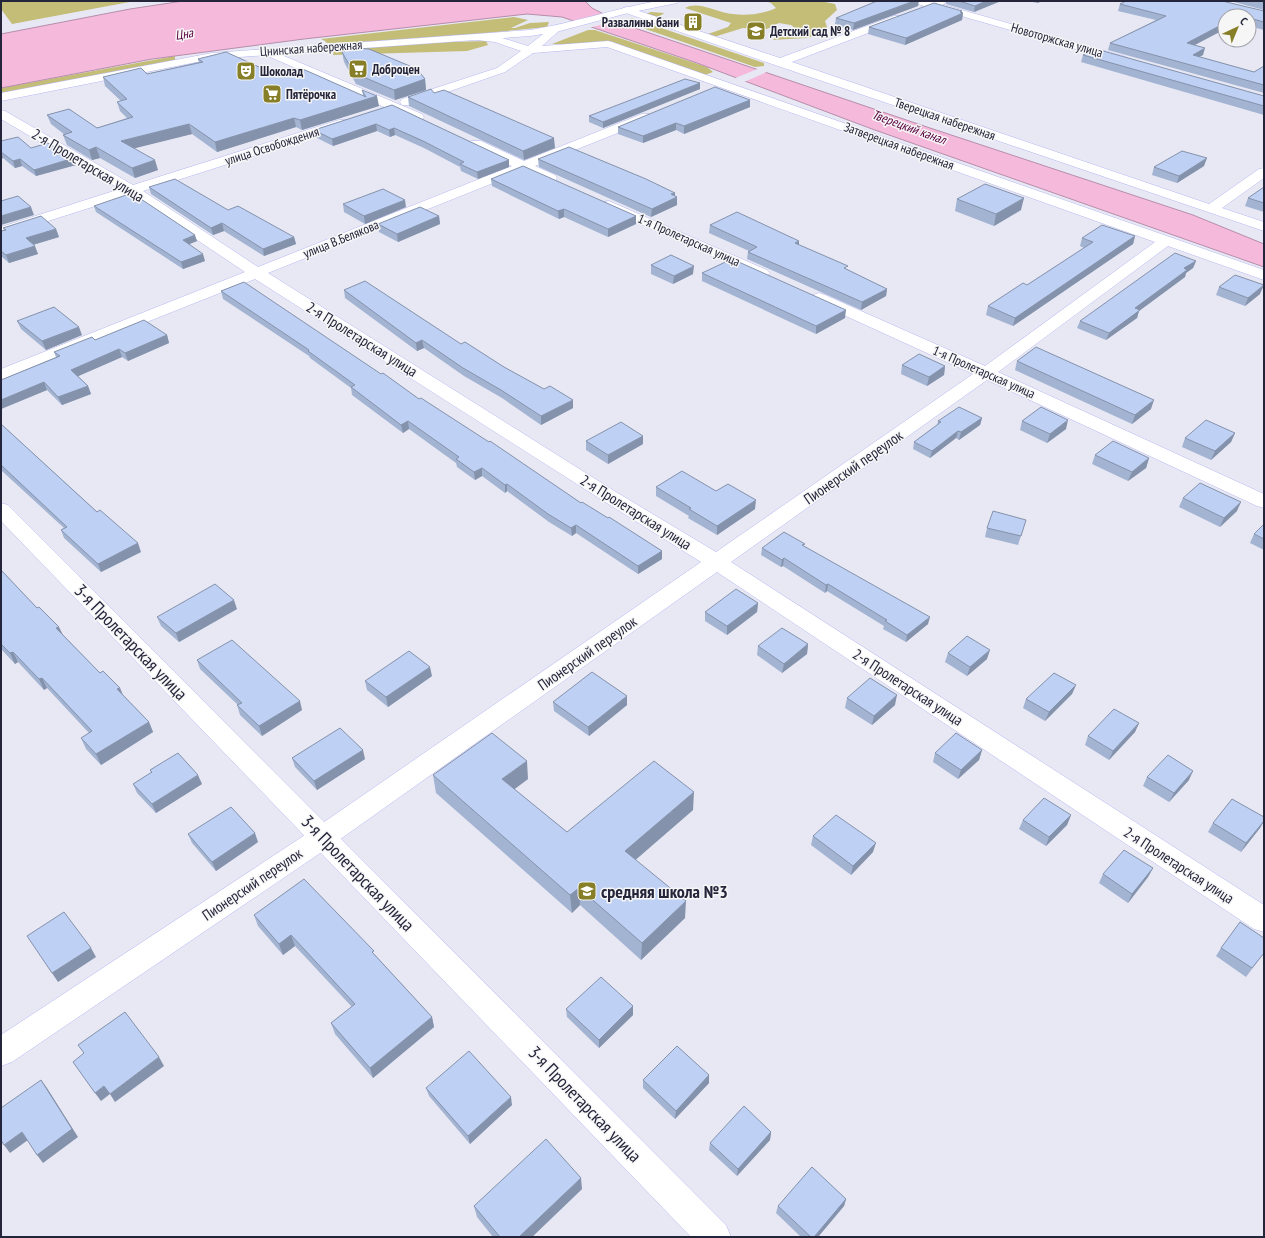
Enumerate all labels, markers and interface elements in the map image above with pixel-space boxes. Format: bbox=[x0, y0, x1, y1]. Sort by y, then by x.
north arrow bbox=[1217, 8, 1257, 48]
building icon: Развалины бани bbox=[682, 11, 704, 33]
place label: Развалины бани bbox=[602, 14, 679, 31]
text: С bbox=[1237, 14, 1251, 28]
street label: Новоторжская улица bbox=[1009, 19, 1105, 61]
school or university icon: Детский сад № 8 bbox=[745, 20, 767, 42]
place label: Детский сад № 8 bbox=[770, 23, 850, 40]
water label: Цна bbox=[174, 24, 195, 44]
street label: Цнинская набережная bbox=[259, 36, 363, 60]
supermarket icon: Доброцен bbox=[347, 58, 369, 80]
theatre icon: Шоколад bbox=[235, 60, 257, 82]
place label: Доброцен bbox=[372, 61, 420, 78]
place label: Шоколад bbox=[260, 63, 304, 80]
supermarket icon: Пятёрочка bbox=[261, 83, 283, 105]
place label: Пятёрочка bbox=[286, 86, 336, 103]
street label: Тверецкая набережная bbox=[892, 94, 998, 144]
water label: Тверецкий канал bbox=[870, 106, 950, 149]
street label: Затверецкая набережная bbox=[842, 118, 956, 174]
street label: улица Освобождения bbox=[223, 123, 321, 169]
street label: 2-я Пролетарская улица bbox=[28, 124, 148, 206]
street label: 1-я Пролетарская улица bbox=[635, 210, 743, 270]
street label: улица В.Белякова bbox=[301, 216, 381, 262]
street label: 2-я Пролетарская улица bbox=[303, 297, 421, 381]
street label: 1-я Пролетарская улица bbox=[930, 342, 1038, 402]
street label: Пионерский переулок bbox=[800, 426, 906, 508]
street label: 2-я Пролетарская улица bbox=[577, 470, 695, 554]
street label: 3-я Пролетарская улица bbox=[70, 579, 192, 705]
street label: Пионерский переулок bbox=[534, 612, 640, 694]
street label: 2-я Пролетарская улица bbox=[849, 644, 967, 730]
street label: 3-я Пролетарская улица bbox=[297, 810, 419, 936]
street label: 2-я Пролетарская улица bbox=[1120, 822, 1238, 908]
street label: Пионерский переулок bbox=[198, 843, 306, 924]
school or university icon: средняя школа №3 bbox=[576, 880, 598, 902]
place label: средняя школа №3 bbox=[601, 880, 728, 903]
street label: 3-я Пролетарская улица bbox=[524, 1041, 646, 1167]

